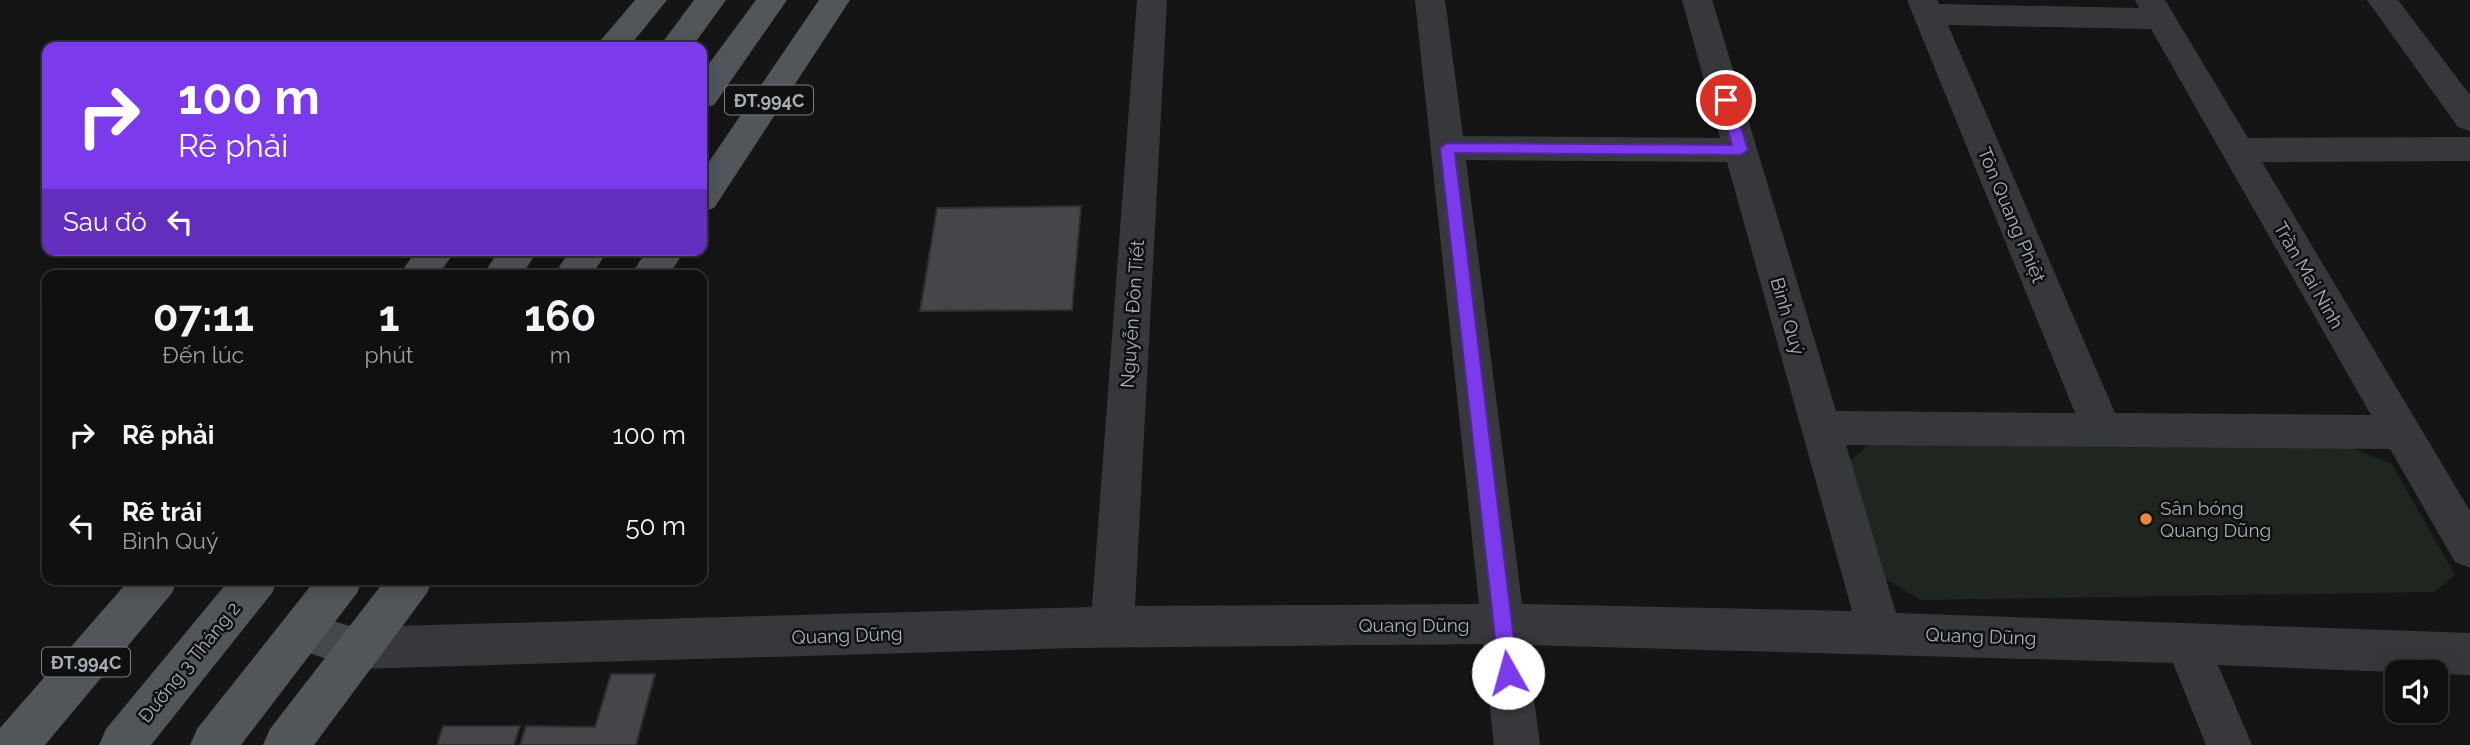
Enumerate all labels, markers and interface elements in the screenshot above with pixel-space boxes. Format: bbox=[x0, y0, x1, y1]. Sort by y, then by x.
text: 100 m bbox=[178, 68, 320, 125]
icon: right bbox=[63, 70, 154, 161]
pin bbox=[1696, 70, 1756, 130]
icon: arrive bbox=[1707, 81, 1745, 119]
road number: ĐT.994C bbox=[725, 86, 813, 114]
text: Rẽ phải bbox=[178, 127, 288, 164]
street label: Tôn Quang Phiệt bbox=[1974, 144, 2051, 287]
icon: left bbox=[161, 203, 199, 241]
text: Sau đó bbox=[63, 207, 147, 237]
street label: Trần Mai Ninh bbox=[2270, 218, 2348, 332]
street label: Nguyễn Đôn Tiết bbox=[1116, 239, 1148, 389]
street label: Bình Quý bbox=[1766, 275, 1810, 357]
text: 07:11 bbox=[153, 292, 254, 341]
text: 1 bbox=[379, 292, 399, 341]
text: 160 bbox=[524, 292, 596, 341]
text: Đến lúc bbox=[162, 341, 244, 368]
text: phút bbox=[365, 341, 414, 368]
text: m bbox=[550, 341, 571, 368]
icon: right bbox=[63, 416, 101, 454]
text: Rẽ phải bbox=[122, 420, 214, 450]
text: 100 m bbox=[613, 420, 686, 450]
text: Rẽ trái bbox=[122, 497, 202, 527]
place label: Sân bóng Quang Dũng bbox=[2160, 497, 2271, 541]
icon: left bbox=[63, 507, 101, 545]
text: 50 m bbox=[625, 511, 686, 541]
marker: Sân bóng Quang Dũng bbox=[2138, 511, 2154, 527]
text: Bình Quý bbox=[122, 527, 218, 554]
street label: Đường 3 Tháng 2 bbox=[134, 597, 244, 727]
street label: Quang Dũng bbox=[1358, 614, 1470, 636]
street label: Quang Dũng bbox=[791, 622, 903, 648]
street label: Quang Dũng bbox=[1925, 623, 2037, 649]
position arrow bbox=[1471, 636, 1545, 710]
road number: ĐT.994C bbox=[42, 648, 130, 676]
map controls bbox=[2385, 660, 2448, 723]
button: sound bbox=[2385, 660, 2448, 723]

